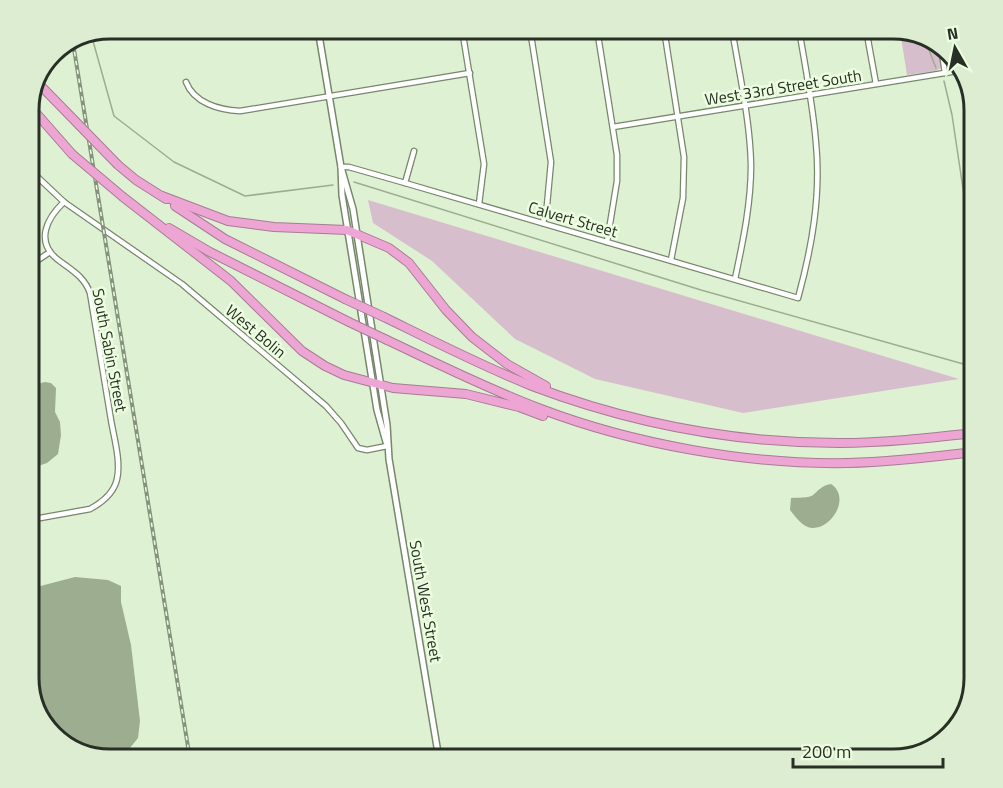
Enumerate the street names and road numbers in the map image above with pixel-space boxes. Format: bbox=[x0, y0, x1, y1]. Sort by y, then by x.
street label: West 33rd Street South bbox=[703, 63, 863, 111]
street label: Calvert Street bbox=[525, 195, 621, 243]
street label: South Sabin Street bbox=[86, 286, 134, 414]
street label: West Bolin bbox=[220, 298, 292, 364]
street label: South West Street bbox=[403, 538, 449, 664]

